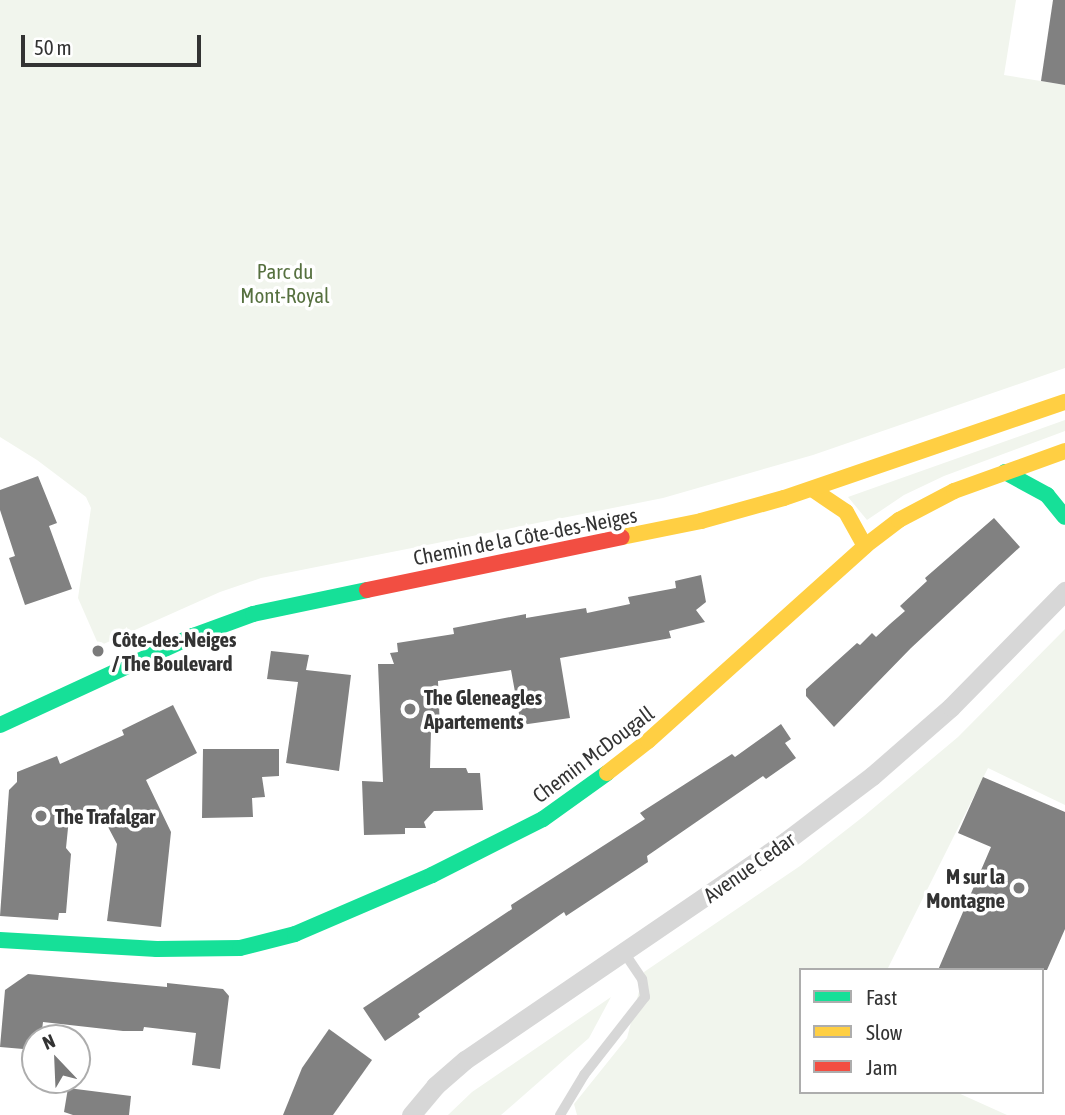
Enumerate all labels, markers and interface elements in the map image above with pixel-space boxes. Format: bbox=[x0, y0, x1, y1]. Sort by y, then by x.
scale bar bbox=[24, 21, 205, 65]
text: 50 m bbox=[34, 35, 72, 59]
park label: Parc du Mont-Royal bbox=[240, 258, 330, 308]
street label: Chemin de la Côte-des-Neiges bbox=[411, 502, 639, 570]
place label: Côte-des-Neiges / The Boulevard bbox=[112, 626, 236, 676]
marker: Côte-des-Neiges / The Boulevard bbox=[90, 643, 106, 659]
place label: The Gleneagles Apartements bbox=[424, 684, 542, 734]
street label: Chemin McDougall bbox=[527, 700, 659, 808]
marker: The Gleneagles Apartements bbox=[402, 701, 418, 717]
place label: The Trafalgar bbox=[55, 803, 155, 829]
marker: The Trafalgar bbox=[33, 808, 49, 824]
street label: Avenue Cedar bbox=[698, 826, 800, 908]
place label: M sur la Montagne bbox=[926, 863, 1005, 913]
marker: M sur la Montagne bbox=[1011, 880, 1027, 896]
legend bbox=[799, 968, 1044, 1094]
text: Fast bbox=[866, 985, 897, 1009]
text: Slow bbox=[866, 1020, 902, 1044]
north arrow bbox=[21, 1024, 91, 1094]
text: N bbox=[39, 1029, 58, 1054]
text: Jam bbox=[866, 1055, 898, 1079]

